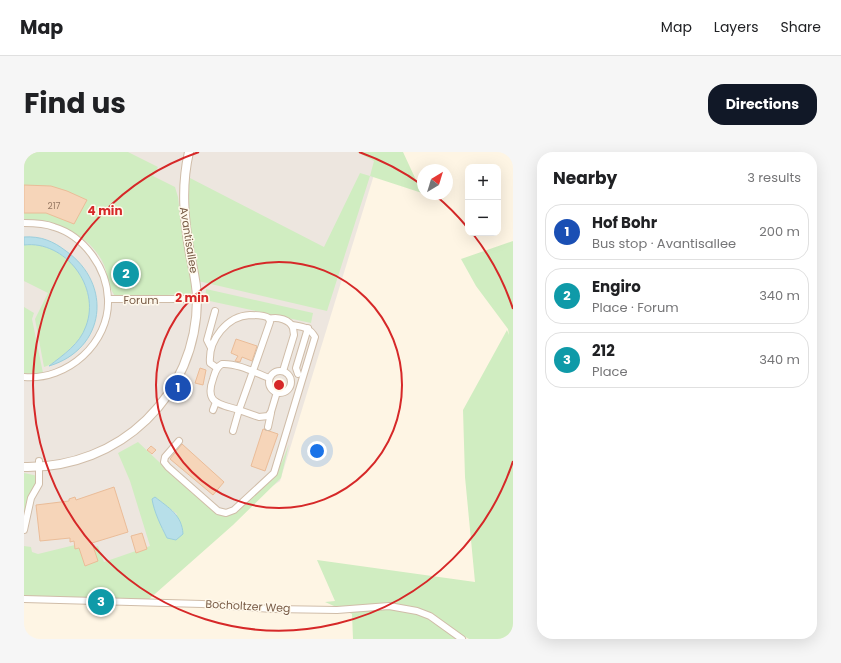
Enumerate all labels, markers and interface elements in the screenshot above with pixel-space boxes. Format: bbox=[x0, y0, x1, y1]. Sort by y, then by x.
text: Map bbox=[20, 14, 63, 41]
text: Map bbox=[661, 17, 692, 37]
text: Layers bbox=[714, 17, 758, 37]
text: Share bbox=[780, 17, 821, 37]
text: Find us bbox=[24, 84, 126, 123]
button: Directions bbox=[708, 84, 817, 125]
north arrow bbox=[417, 164, 453, 200]
map controls bbox=[465, 164, 501, 236]
button: + bbox=[465, 164, 501, 200]
text: Nearby bbox=[553, 166, 617, 190]
text: 3 results bbox=[747, 168, 801, 187]
house number: 217 bbox=[48, 200, 61, 212]
button: − bbox=[465, 200, 501, 236]
text: 4 min bbox=[87, 202, 123, 219]
street label: Avantisallee bbox=[176, 206, 202, 275]
text: Hof Bohr bbox=[592, 212, 657, 233]
text: 1 bbox=[565, 222, 569, 241]
text: 200 m bbox=[759, 222, 800, 241]
text: Bus stop · Avantisallee bbox=[592, 234, 736, 253]
pin: 2 bbox=[113, 259, 139, 289]
text: Engiro bbox=[592, 276, 641, 297]
text: 2 bbox=[563, 286, 571, 305]
text: 340 m bbox=[759, 286, 800, 305]
text: 2 min bbox=[175, 289, 209, 306]
street label: Forum bbox=[123, 292, 159, 308]
text: Place · Forum bbox=[592, 298, 679, 317]
text: 212 bbox=[592, 340, 615, 361]
text: 3 bbox=[563, 350, 571, 369]
text: 340 m bbox=[759, 350, 800, 369]
text: Place bbox=[592, 362, 627, 381]
pin: 1 bbox=[165, 373, 191, 403]
centre of rings bbox=[272, 378, 286, 392]
your location bbox=[307, 441, 327, 461]
pin: 3 bbox=[88, 587, 114, 617]
street label: Bocholtzer Weg bbox=[205, 596, 291, 616]

